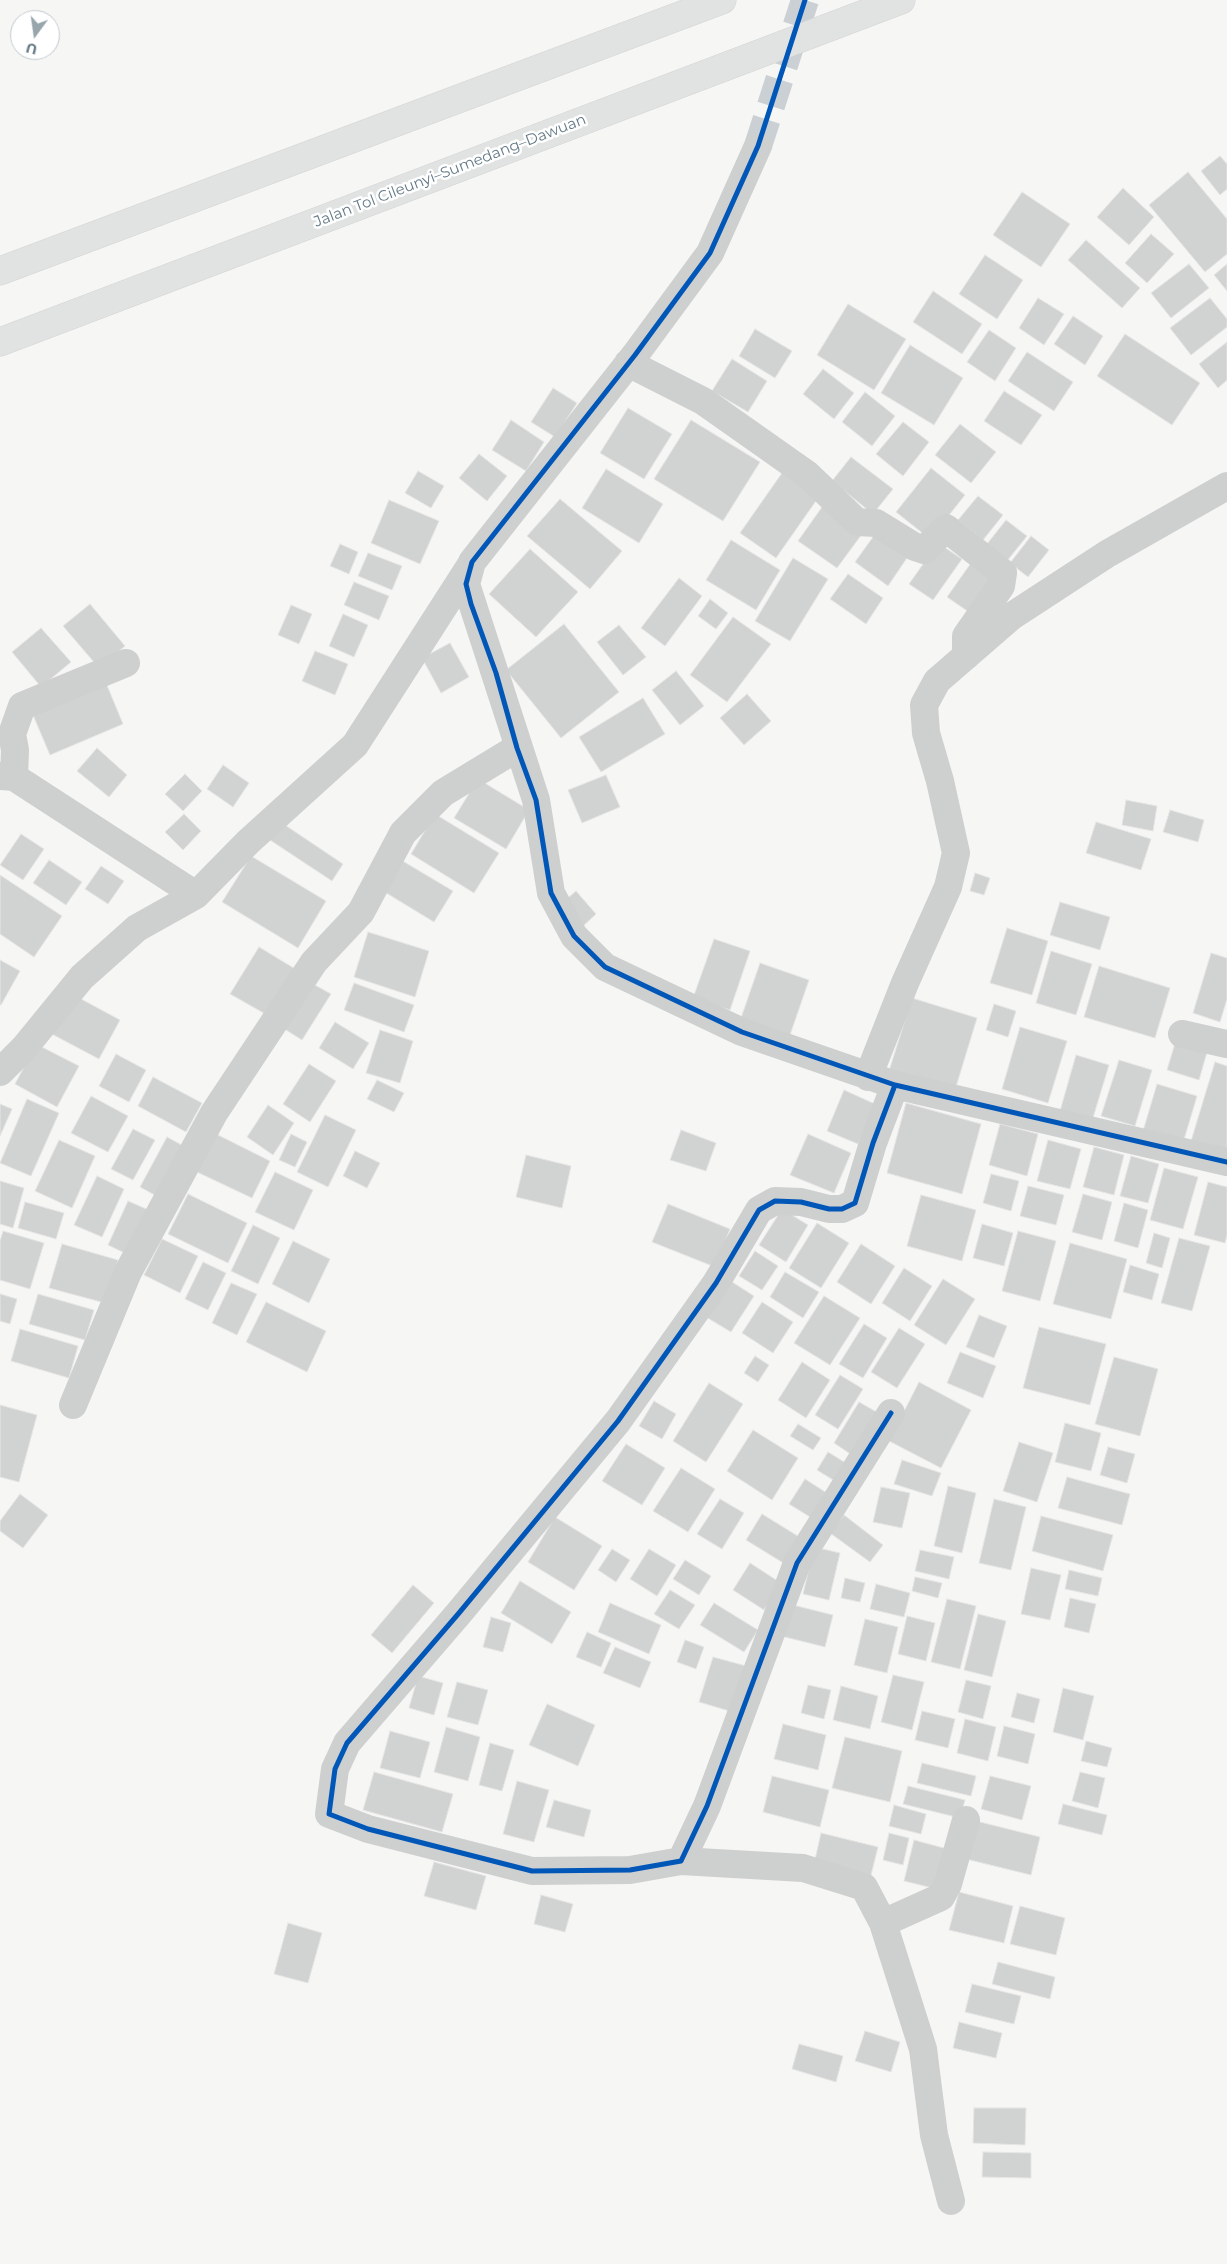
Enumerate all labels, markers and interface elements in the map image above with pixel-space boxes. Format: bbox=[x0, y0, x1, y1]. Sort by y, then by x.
north arrow bbox=[10, 10, 60, 60]
text: U bbox=[24, 39, 39, 59]
street label: Jalan Tol Cileunyi–Sumedang–Dawuan bbox=[311, 111, 589, 231]

